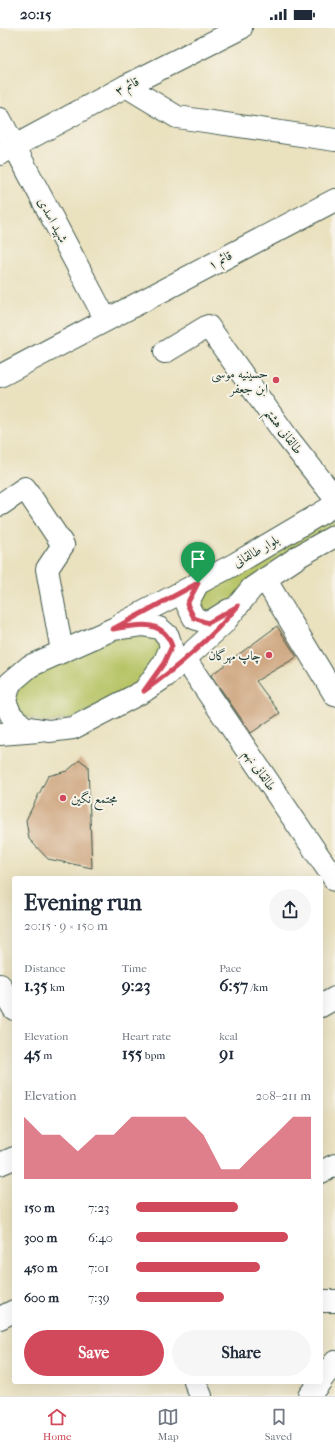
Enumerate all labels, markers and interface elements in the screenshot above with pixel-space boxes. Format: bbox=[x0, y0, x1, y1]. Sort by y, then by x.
text: 20:15 bbox=[20, 5, 51, 23]
street label: قائم ٣ bbox=[112, 73, 144, 102]
street label: شهید اسدی bbox=[34, 195, 71, 246]
street label: قائم ١ bbox=[205, 247, 237, 276]
place label: حسینیه موسی ابن جعفر bbox=[211, 366, 268, 397]
marker: حسینیه موسی ابن جعفر bbox=[271, 375, 281, 385]
street label: طالقانی هشتم bbox=[257, 405, 306, 460]
street label: بلوار طالقانی bbox=[230, 532, 282, 571]
pin bbox=[181, 542, 215, 583]
icon: arrive bbox=[187, 548, 209, 570]
place label: چاپ مهرگان bbox=[208, 648, 261, 665]
marker: چاپ مهرگان bbox=[264, 650, 274, 660]
street label: طالقانی نهم bbox=[237, 747, 279, 796]
place label: مجتمع نگین bbox=[71, 790, 117, 811]
marker: مجتمع نگین bbox=[58, 793, 68, 803]
button: share bbox=[269, 889, 311, 931]
text: Evening run bbox=[24, 890, 142, 916]
text: 20:15 · 9 × 150 m bbox=[24, 918, 108, 933]
text: Distance bbox=[24, 962, 65, 975]
text: Time bbox=[122, 962, 147, 975]
text: Pace bbox=[219, 962, 241, 975]
text: 1.35 bbox=[24, 975, 48, 995]
text: 9:23 bbox=[122, 975, 150, 995]
text: 6:57 bbox=[219, 975, 248, 995]
text: km bbox=[48, 981, 65, 994]
text: /km bbox=[248, 981, 268, 994]
text: Elevation bbox=[24, 1030, 68, 1043]
text: Heart rate bbox=[122, 1030, 171, 1043]
text: kcal bbox=[219, 1030, 238, 1043]
text: 45 bbox=[24, 1043, 41, 1063]
text: 155 bbox=[122, 1043, 142, 1063]
text: 91 bbox=[219, 1043, 234, 1063]
text: m bbox=[41, 1049, 52, 1062]
text: bpm bbox=[142, 1049, 165, 1062]
text: Elevation bbox=[24, 1088, 77, 1103]
text: 208–211 m bbox=[255, 1088, 311, 1103]
text: 150 m bbox=[24, 1200, 55, 1215]
text: 7:23 bbox=[88, 1200, 109, 1215]
text: 300 m bbox=[24, 1230, 57, 1245]
text: 6:40 bbox=[88, 1230, 113, 1245]
text: 450 m bbox=[24, 1260, 58, 1275]
text: 7:01 bbox=[88, 1260, 109, 1275]
text: 600 m bbox=[24, 1290, 59, 1305]
text: 7:39 bbox=[88, 1290, 110, 1305]
button: Save bbox=[24, 1330, 164, 1376]
button: Share bbox=[172, 1330, 311, 1376]
tab: Home bbox=[43, 1406, 71, 1443]
tab: Map bbox=[157, 1406, 179, 1443]
tab: Saved bbox=[265, 1406, 292, 1443]

